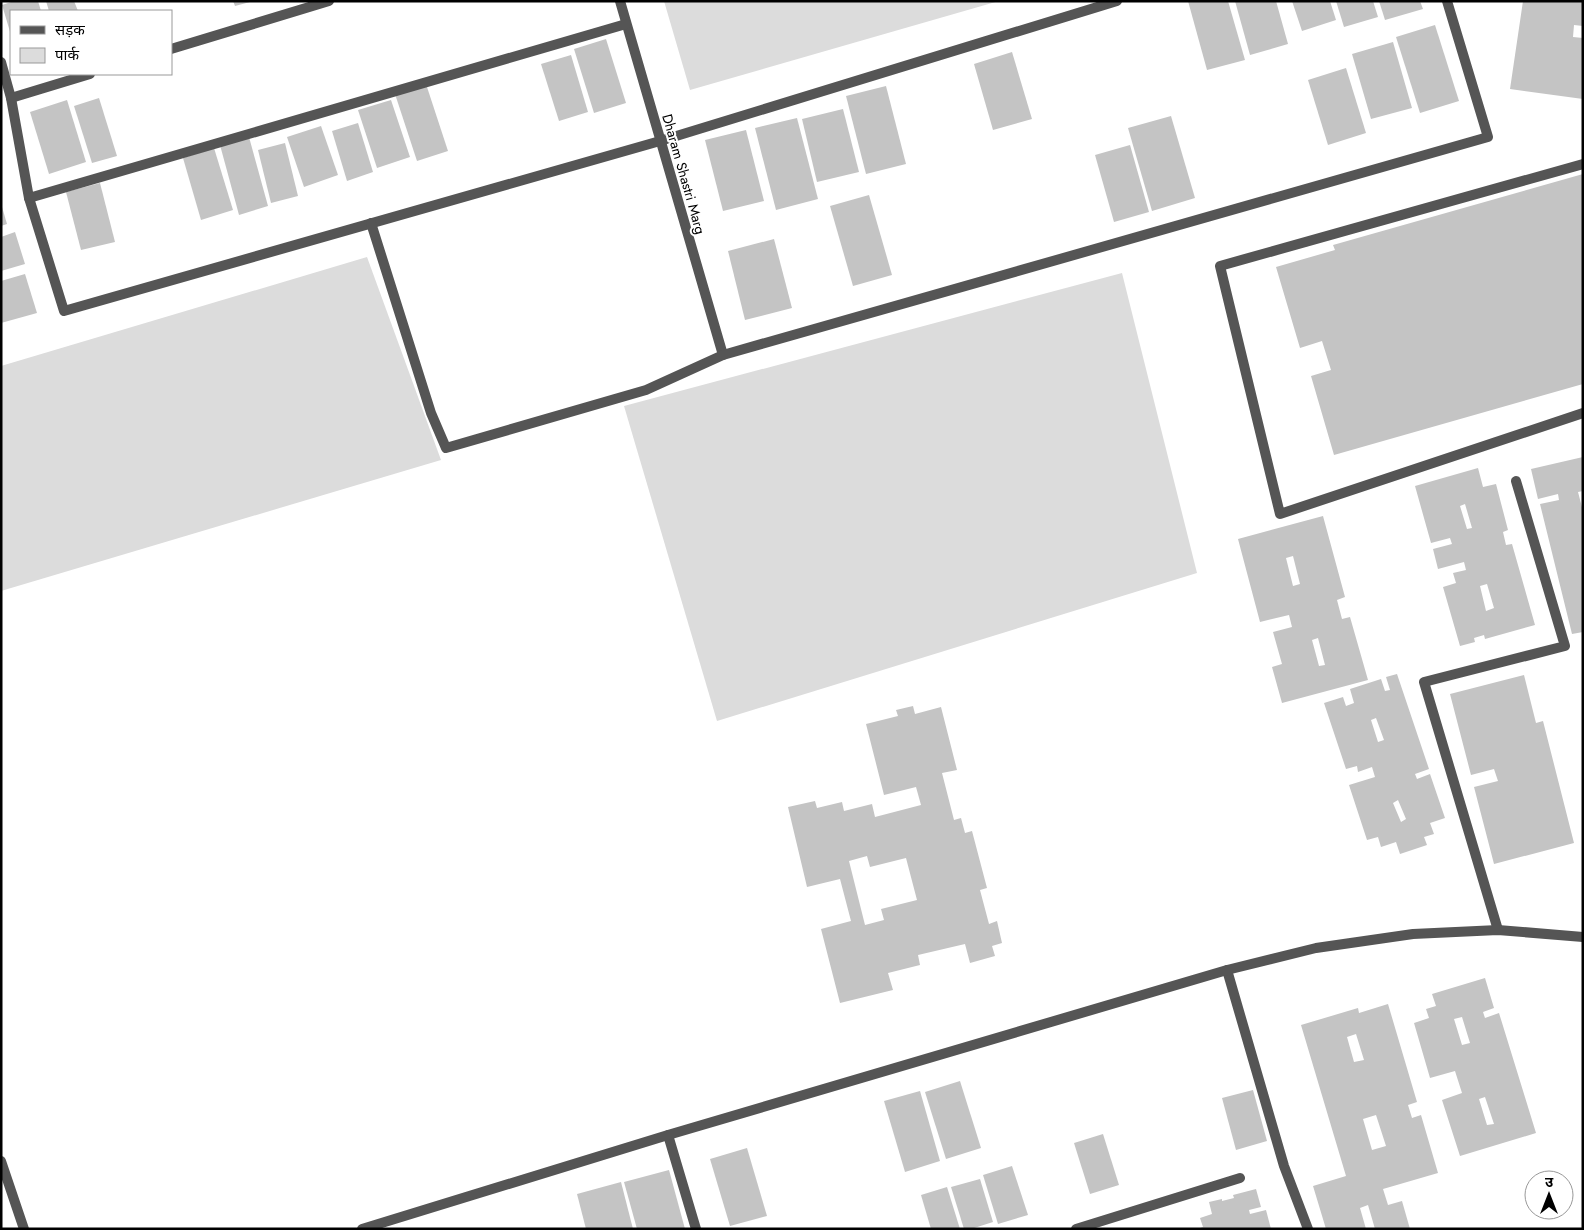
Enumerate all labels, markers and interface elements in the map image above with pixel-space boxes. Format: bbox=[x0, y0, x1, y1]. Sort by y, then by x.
legend bbox=[10, 10, 172, 75]
text: सड़क bbox=[55, 19, 85, 41]
text: पार्क bbox=[55, 44, 79, 66]
street label: Dharam Shastri Marg bbox=[657, 111, 711, 237]
north arrow bbox=[1524, 1170, 1574, 1220]
text: उ bbox=[1545, 1172, 1554, 1192]

